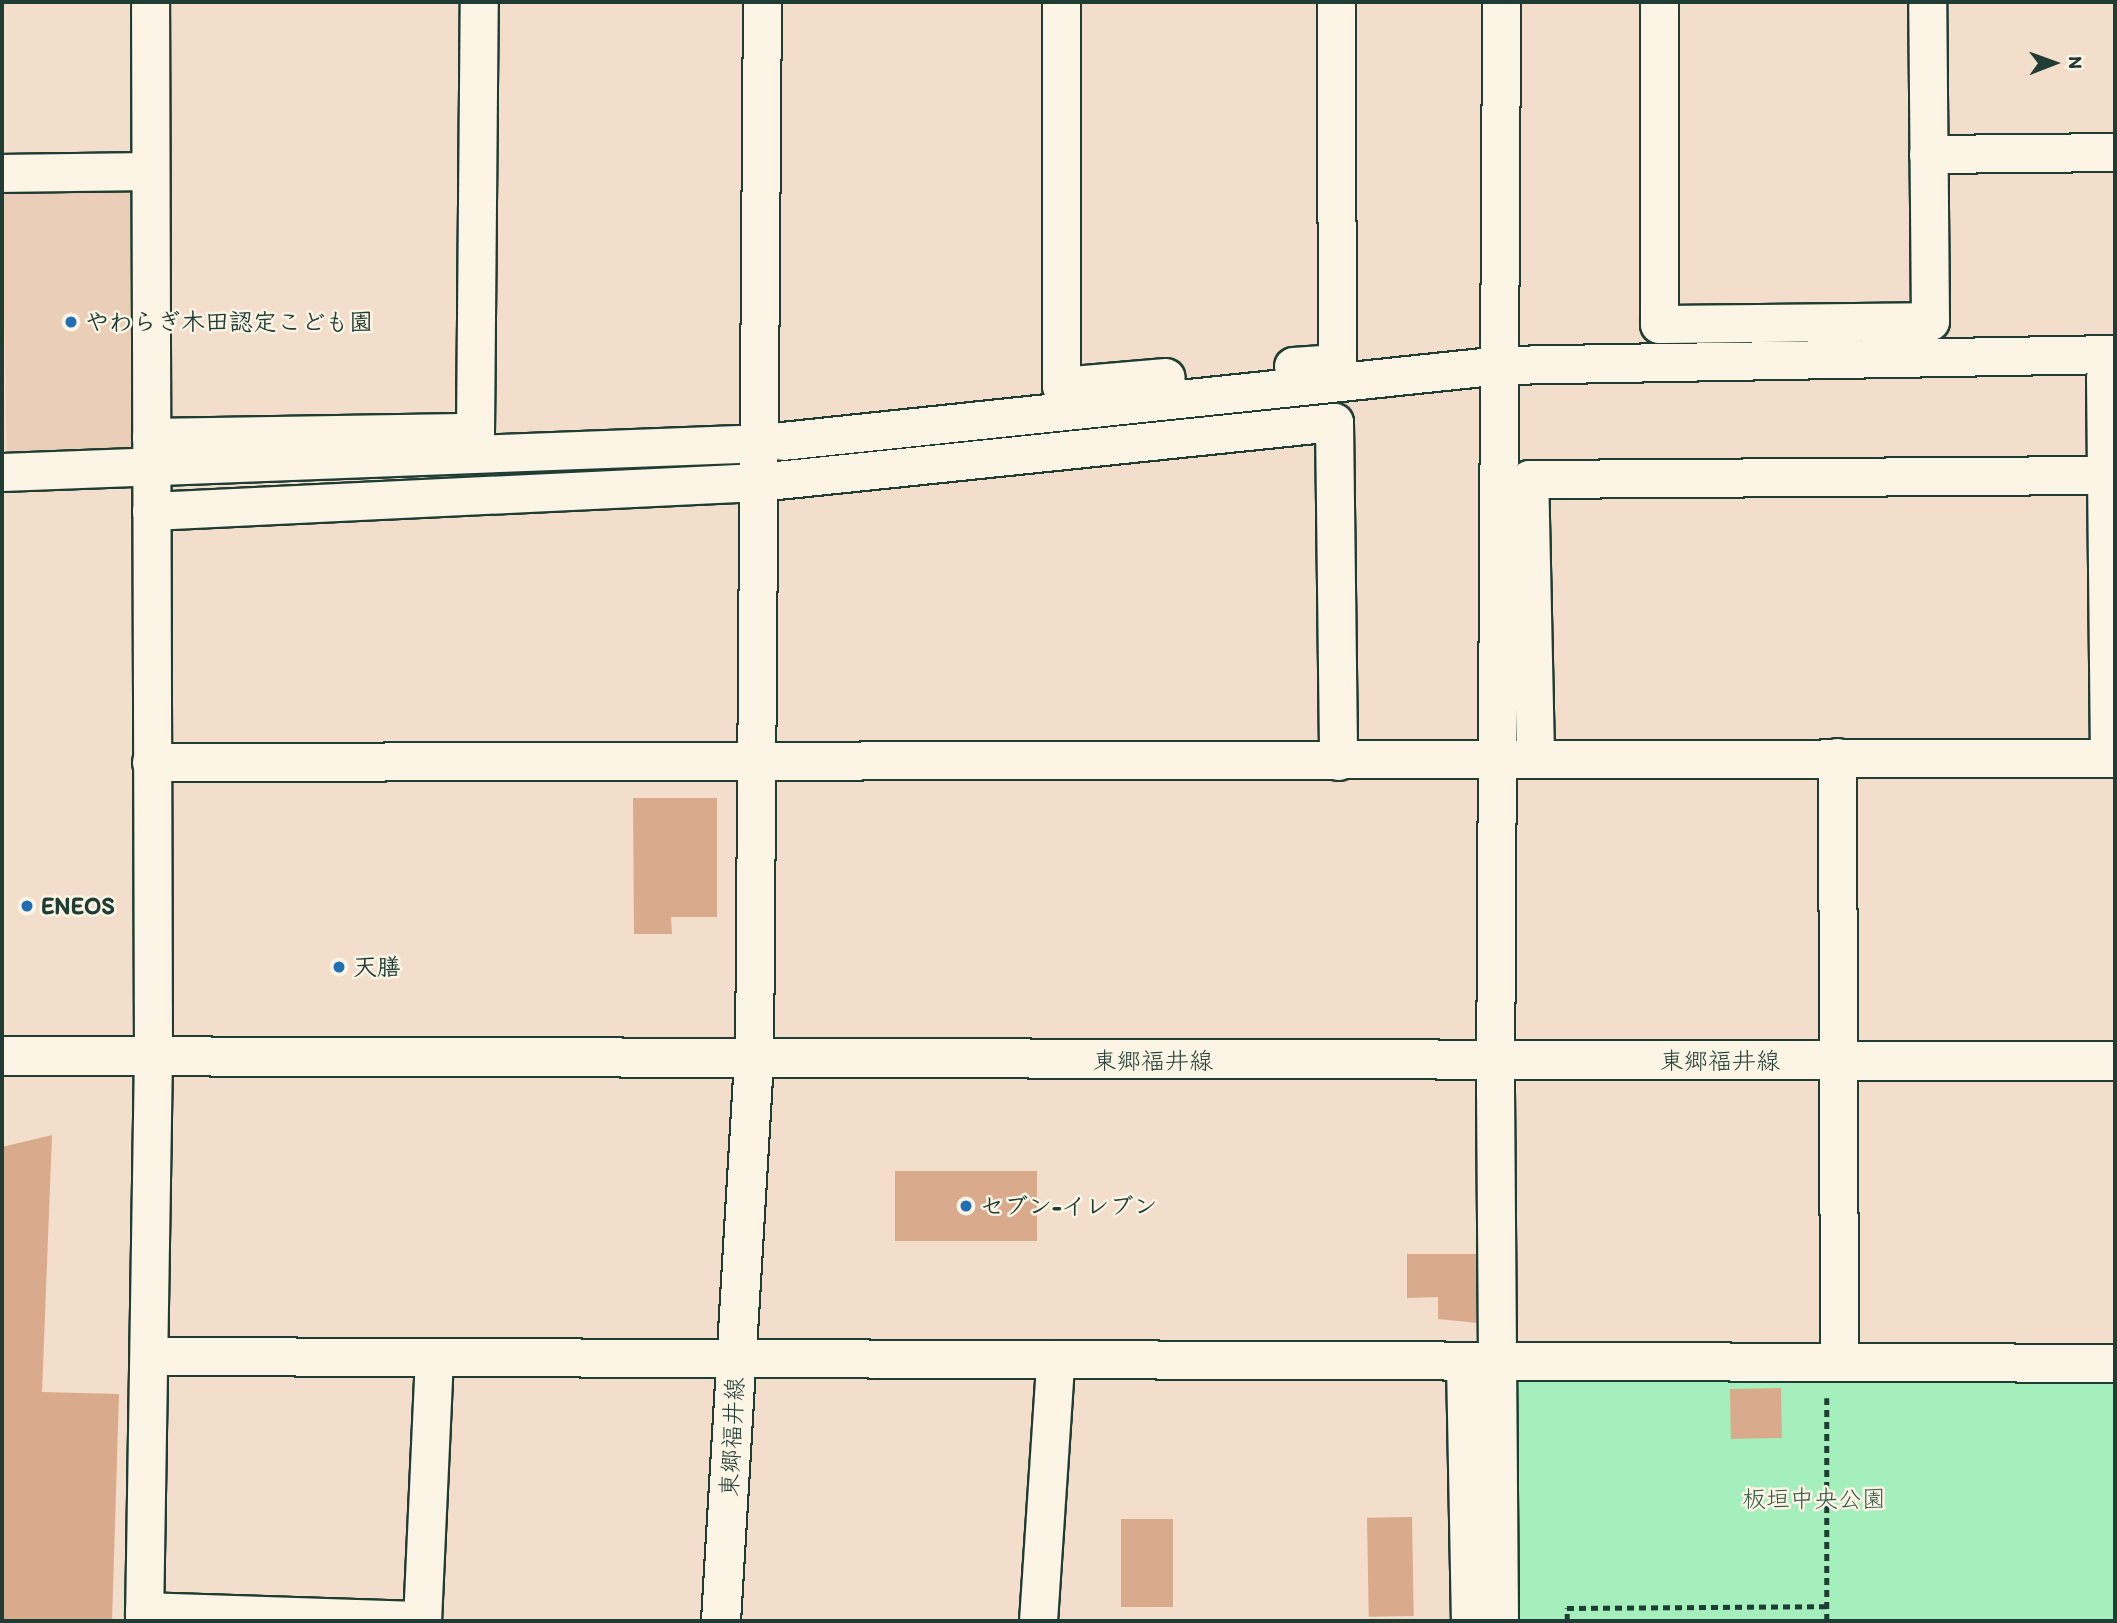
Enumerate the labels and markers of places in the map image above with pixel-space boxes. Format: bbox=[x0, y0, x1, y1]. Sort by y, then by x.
place label: やわらぎ木田認定こども園 bbox=[85, 308, 373, 336]
marker: やわらぎ木田認定こども園 bbox=[63, 314, 79, 330]
place label: ENEOS bbox=[41, 892, 115, 920]
marker: ENEOS bbox=[19, 898, 35, 914]
place label: 天膳 bbox=[353, 953, 401, 981]
marker: 天膳 bbox=[331, 959, 347, 975]
place label: セブン-イレブン bbox=[980, 1192, 1158, 1220]
marker: セブン-イレブン bbox=[958, 1198, 974, 1214]

